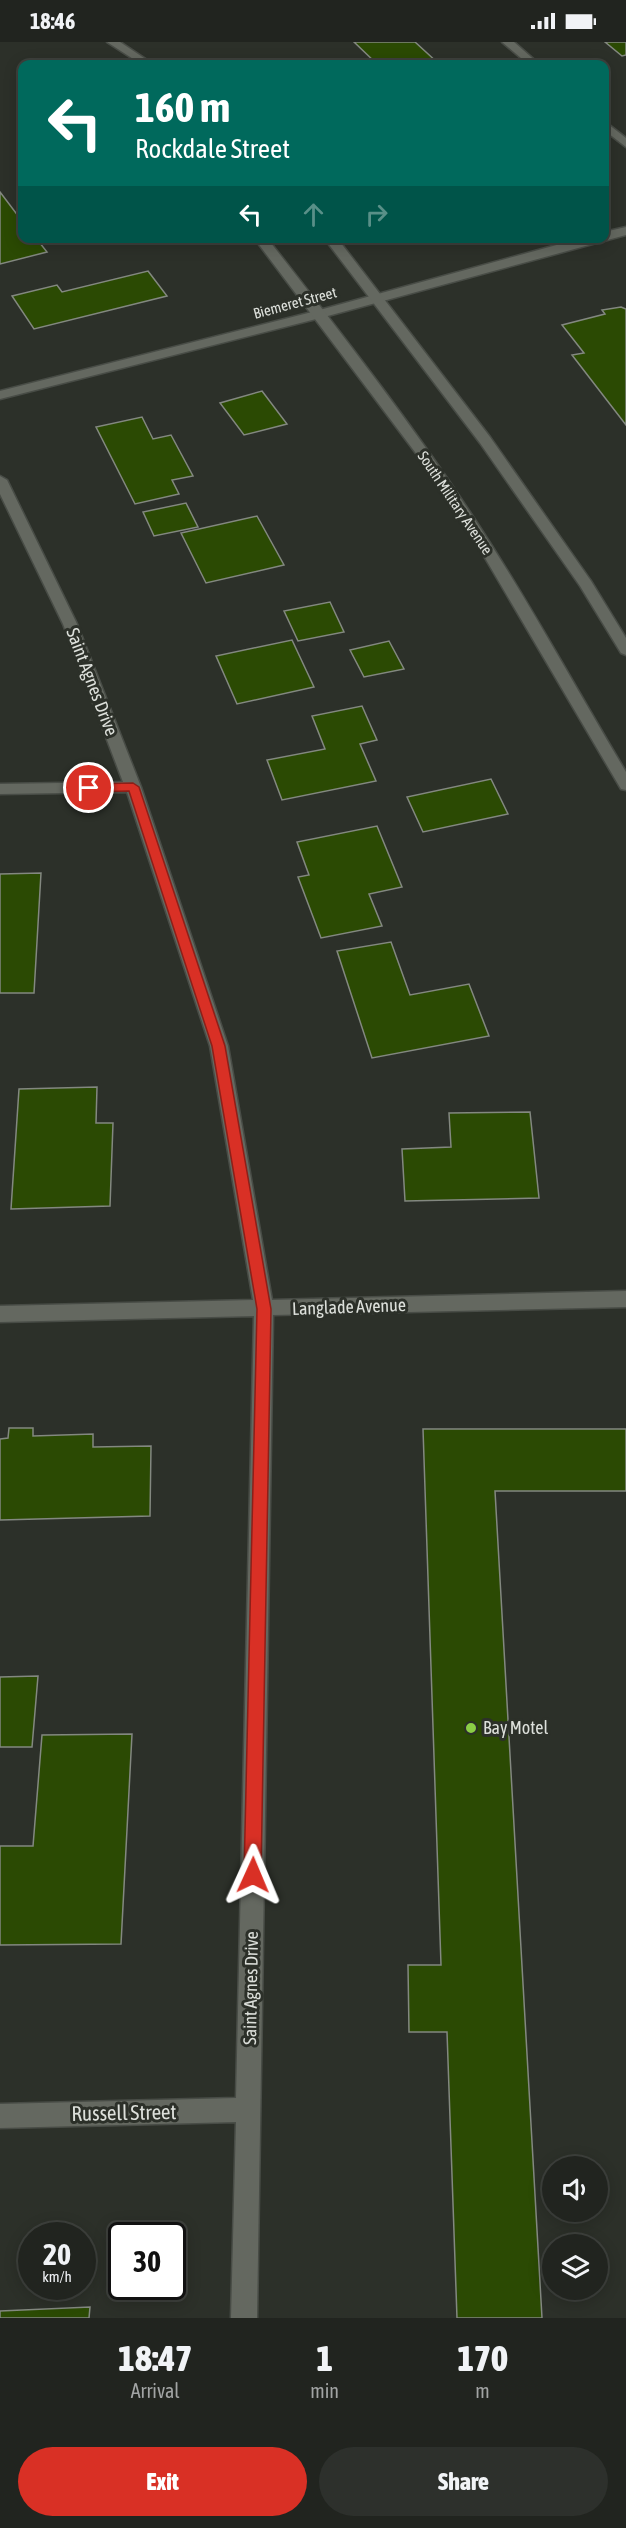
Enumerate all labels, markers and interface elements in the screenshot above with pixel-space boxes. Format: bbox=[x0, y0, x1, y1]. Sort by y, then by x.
text: 18:46 bbox=[30, 8, 75, 34]
text: 160 m bbox=[135, 83, 230, 131]
icon: left bbox=[36, 84, 114, 162]
text: Rockdale Street bbox=[135, 133, 290, 164]
icon: left bbox=[234, 198, 267, 231]
icon: ahead bbox=[297, 198, 330, 231]
icon: right bbox=[360, 198, 393, 231]
street label: Biemeret Street bbox=[251, 283, 338, 322]
street label: South Military Avenue bbox=[415, 448, 496, 558]
street label: Saint Agnes Drive bbox=[62, 625, 123, 739]
pin bbox=[63, 762, 114, 813]
icon: arrive bbox=[72, 771, 105, 804]
street label: Langlade Avenue bbox=[292, 1294, 406, 1319]
place label: Bay Motel bbox=[483, 1717, 548, 1738]
marker: Bay Motel bbox=[464, 1721, 478, 1735]
position arrow bbox=[221, 1843, 285, 1907]
street label: Saint Agnes Drive bbox=[239, 1931, 262, 2045]
street label: Russell Street bbox=[71, 2099, 177, 2125]
map controls bbox=[542, 2156, 608, 2300]
button: sound bbox=[542, 2156, 608, 2222]
speed limit sign: 30 bbox=[108, 2222, 186, 2300]
button: layers bbox=[542, 2234, 608, 2300]
text: 20 bbox=[43, 2237, 71, 2271]
text: km/h bbox=[42, 2268, 72, 2285]
text: 18:47 bbox=[118, 2337, 192, 2379]
text: 1 bbox=[316, 2337, 333, 2379]
text: 170 bbox=[457, 2337, 508, 2379]
text: Arrival bbox=[131, 2379, 180, 2402]
text: min bbox=[310, 2379, 339, 2402]
text: m bbox=[475, 2379, 490, 2402]
button: Exit bbox=[18, 2447, 307, 2516]
button: Share bbox=[319, 2447, 608, 2516]

